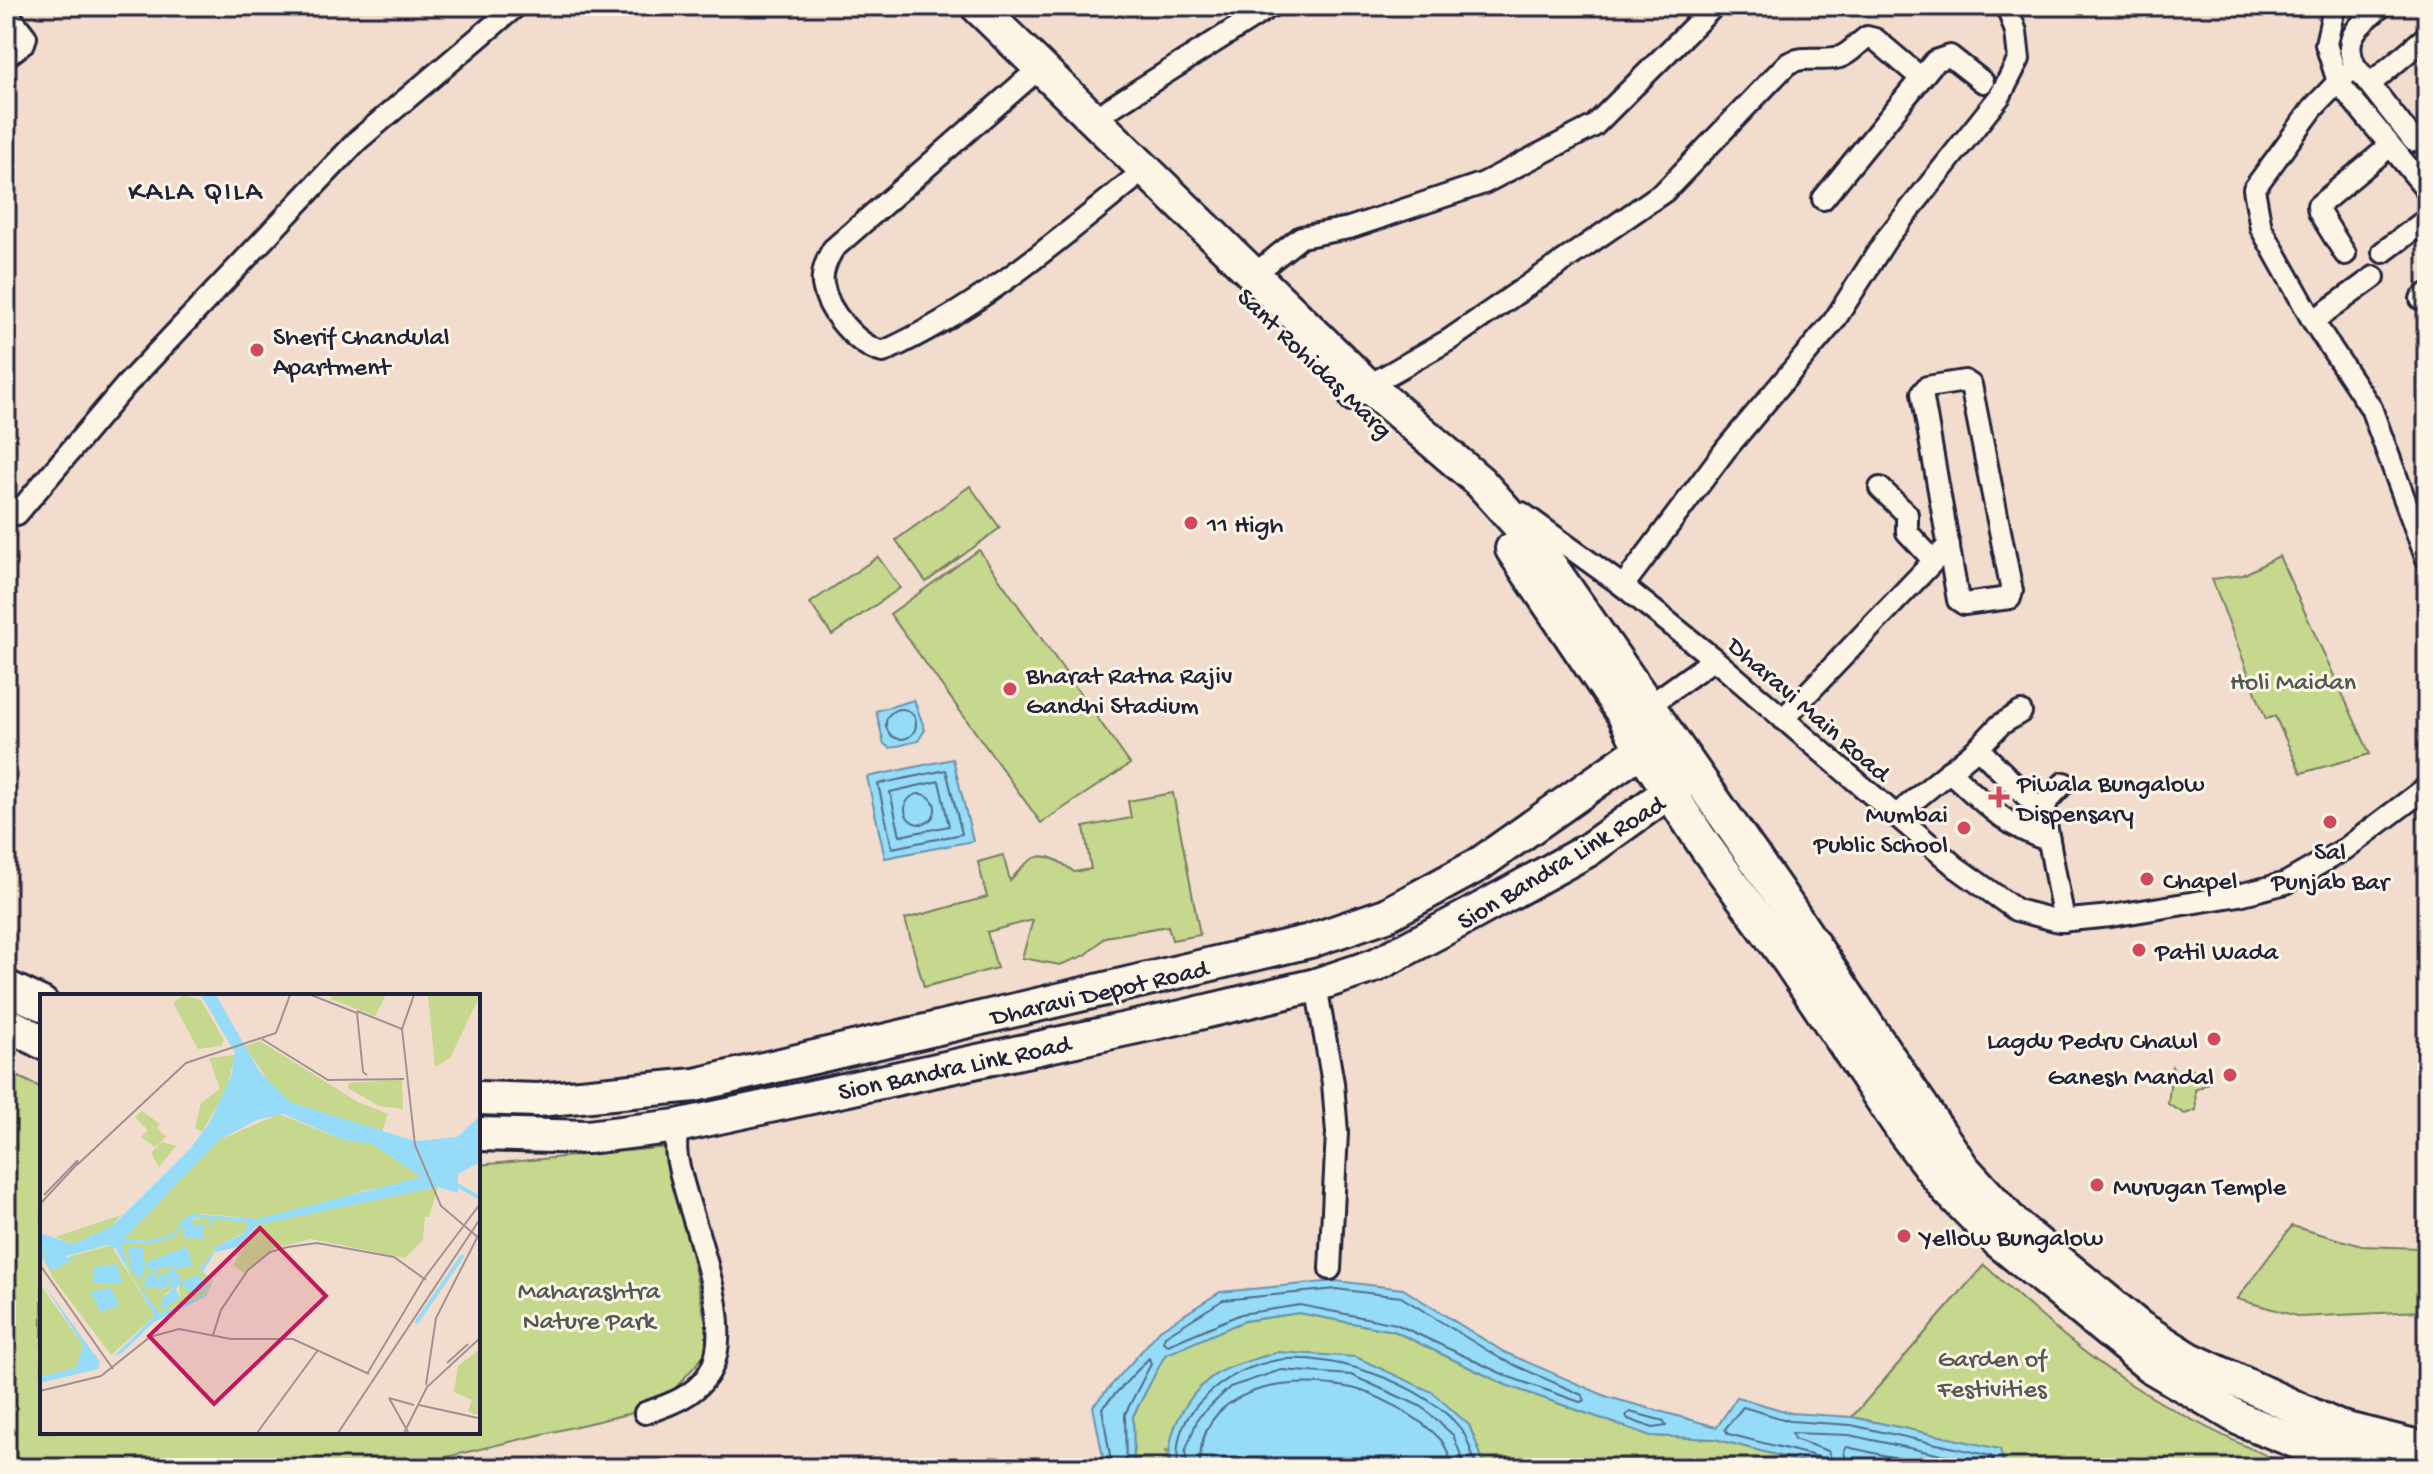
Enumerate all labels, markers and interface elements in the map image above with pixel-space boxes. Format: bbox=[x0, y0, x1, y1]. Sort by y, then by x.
district label: KALA QILA bbox=[128, 177, 264, 210]
street label: Sant Rohidas Marg bbox=[1229, 283, 1397, 447]
place label: Sherif Chandulal Apartment bbox=[273, 324, 450, 385]
marker: Sherif Chandulal Apartment bbox=[248, 341, 266, 359]
place label: 11 High bbox=[1206, 512, 1283, 543]
marker: 11 High bbox=[1182, 514, 1200, 532]
street label: Dharavi Main Road bbox=[1718, 631, 1896, 792]
place label: Bharat Ratna Rajiv Gandhi Stadium bbox=[1025, 663, 1232, 724]
park label: Holi Maidan bbox=[2230, 669, 2357, 700]
marker: Bharat Ratna Rajiv Gandhi Stadium bbox=[1001, 680, 1019, 698]
place label: Piwala Bungalow Dispensary bbox=[2015, 771, 2204, 832]
marker: Piwala Bungalow Dispensary bbox=[1988, 786, 2010, 808]
street label: Sion Bandra Link Road bbox=[1453, 790, 1673, 939]
place label: Mumbai Public School bbox=[1813, 802, 1948, 863]
marker: Sal Punjab Bar bbox=[2321, 813, 2339, 831]
marker: Mumbai Public School bbox=[1955, 819, 1973, 837]
place label: Sal Punjab Bar bbox=[2270, 839, 2392, 900]
place label: Chapel bbox=[2163, 868, 2237, 899]
marker: Chapel bbox=[2138, 870, 2156, 888]
place label: Patil Wada bbox=[2154, 939, 2280, 970]
marker: Patil Wada bbox=[2130, 941, 2148, 959]
street label: Dharavi Depot Road bbox=[986, 955, 1214, 1036]
inset map bbox=[40, 994, 480, 1434]
place label: Lagdu Pedru Chawl bbox=[1987, 1028, 2198, 1059]
street label: Sion Bandra Link Road bbox=[836, 1030, 1076, 1110]
marker: Lagdu Pedru Chawl bbox=[2205, 1030, 2223, 1048]
place label: Ganesh Mandal bbox=[2047, 1064, 2214, 1095]
marker: Ganesh Mandal bbox=[2221, 1066, 2239, 1084]
place label: Murugan Temple bbox=[2113, 1174, 2287, 1205]
marker: Murugan Temple bbox=[2088, 1176, 2106, 1194]
place label: Yellow Bungalow bbox=[1918, 1225, 2103, 1256]
marker: Yellow Bungalow bbox=[1895, 1227, 1913, 1245]
park label: Maharashtra Nature Park bbox=[518, 1278, 662, 1339]
park label: Garden of Festivities bbox=[1937, 1346, 2048, 1407]

